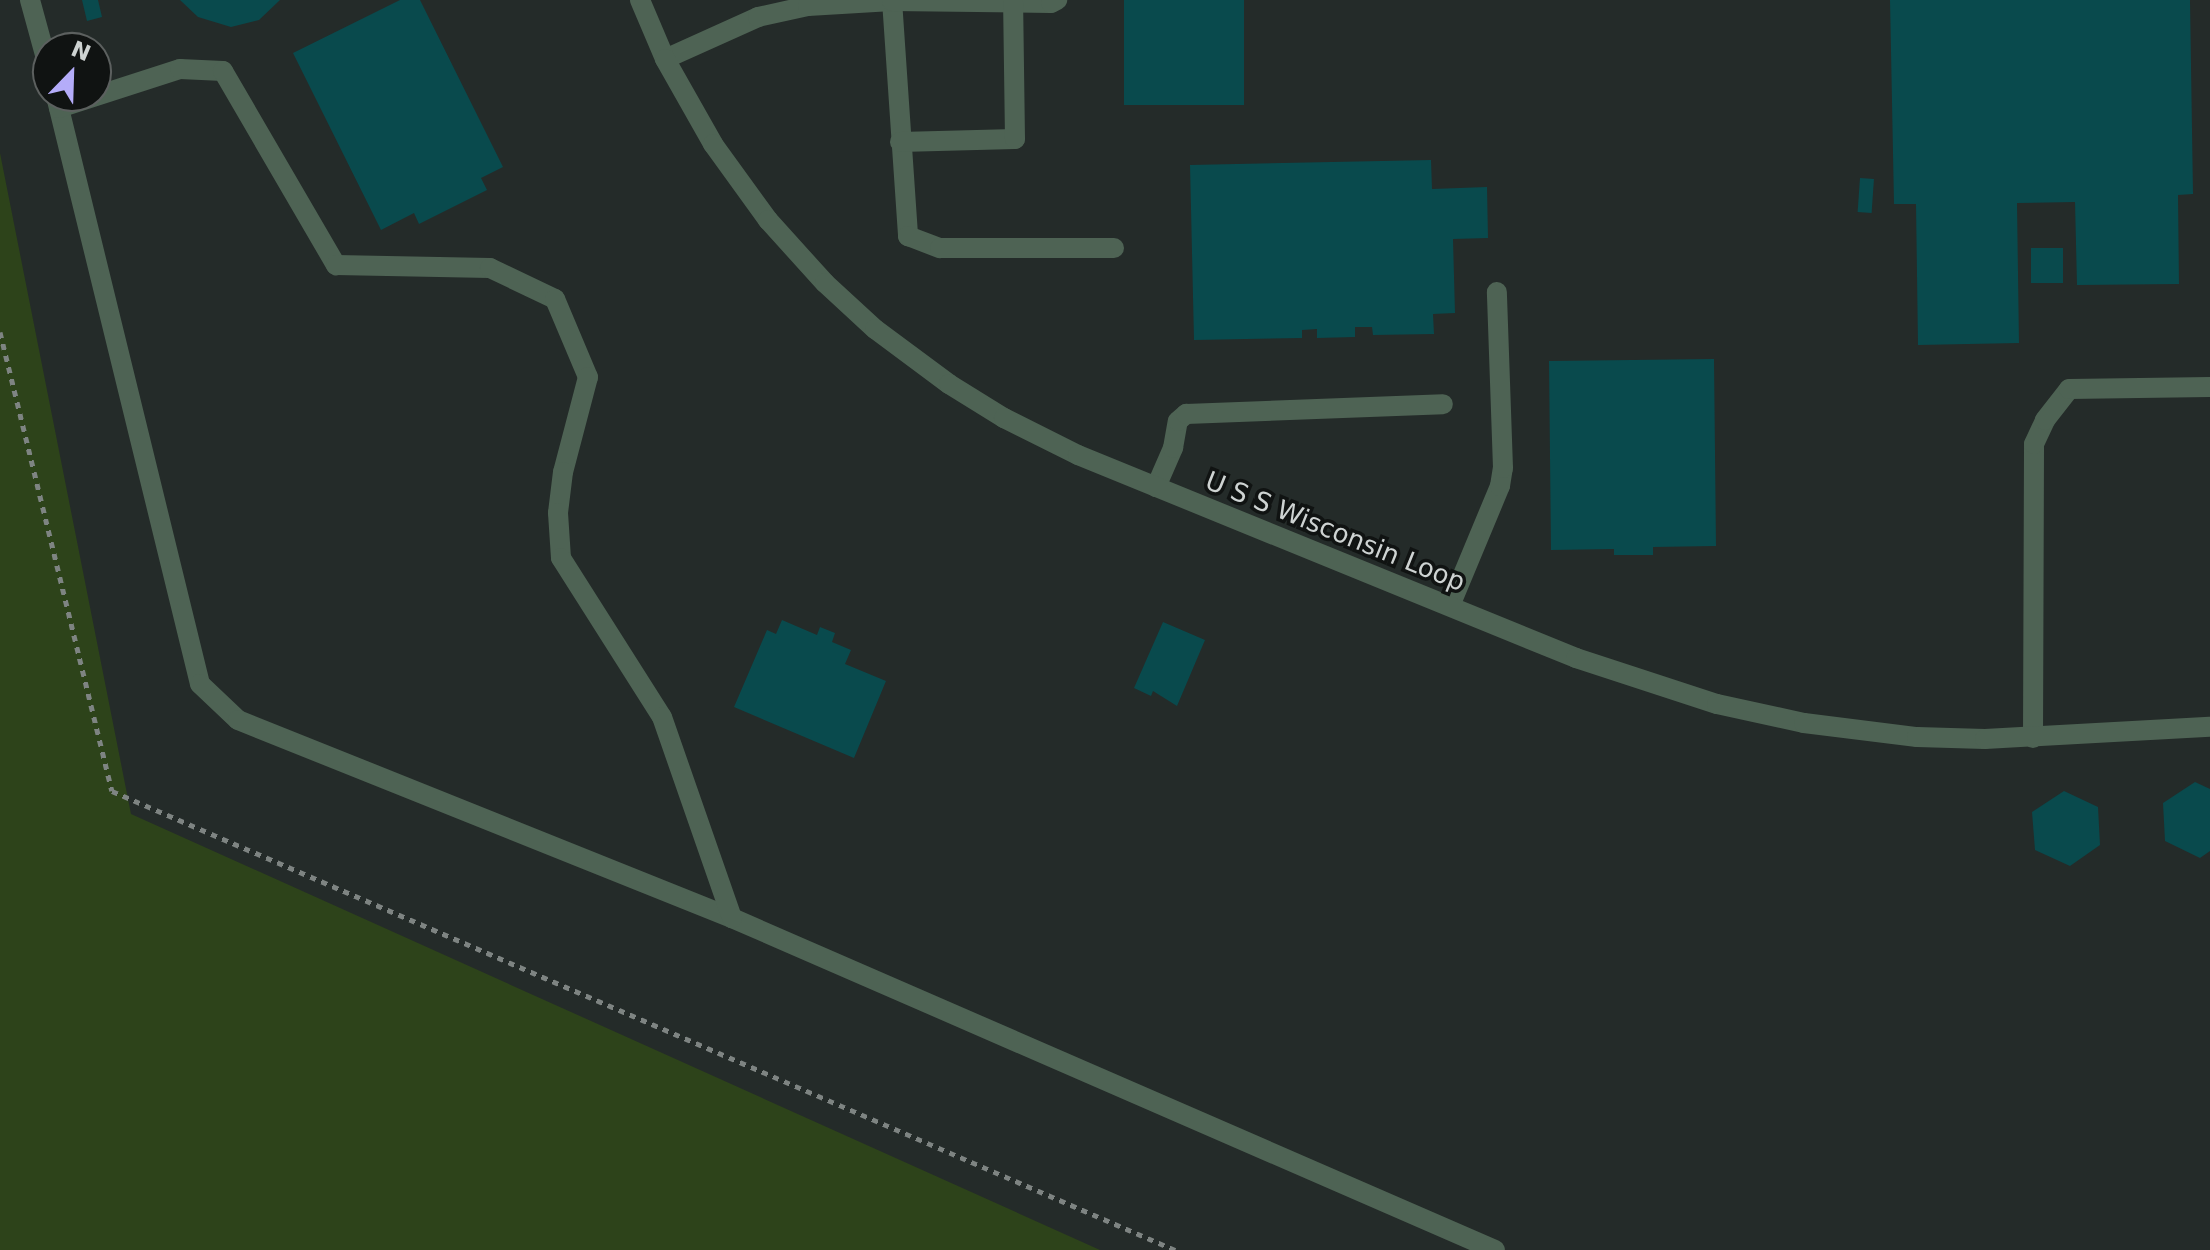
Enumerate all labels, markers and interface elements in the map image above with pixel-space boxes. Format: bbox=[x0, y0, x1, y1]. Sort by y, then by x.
north arrow bbox=[32, 32, 112, 112]
text: N bbox=[67, 36, 94, 66]
street label: U S S Wisconsin Loop bbox=[1201, 466, 1469, 598]

